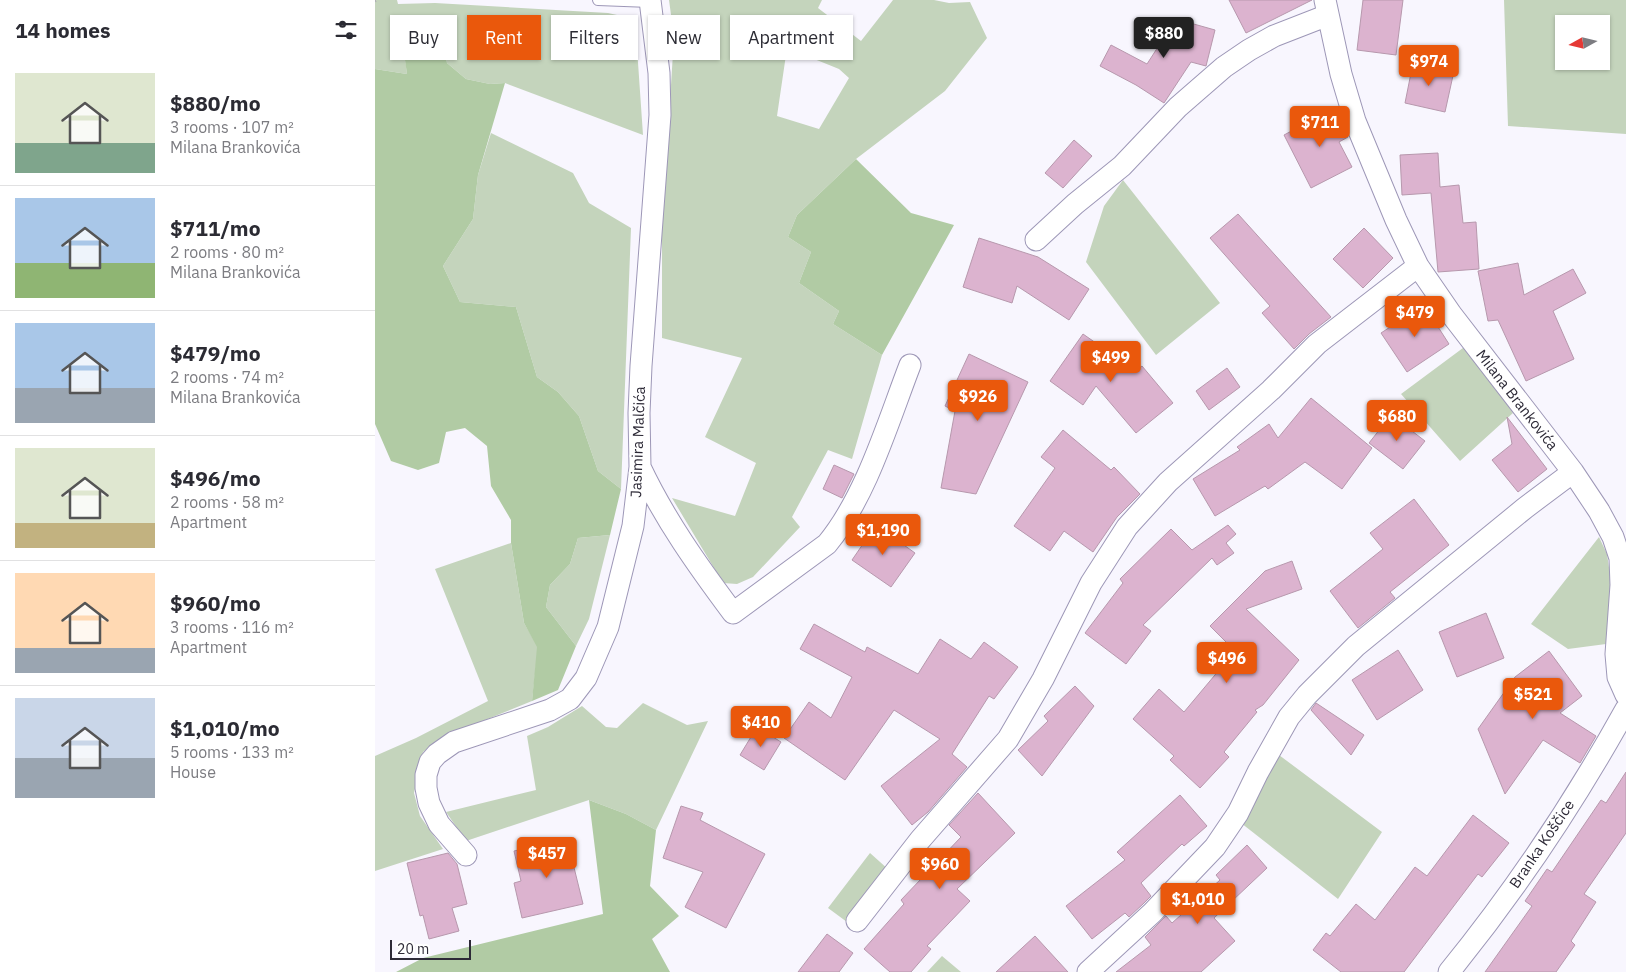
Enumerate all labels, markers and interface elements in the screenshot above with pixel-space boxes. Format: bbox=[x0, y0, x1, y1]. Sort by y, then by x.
chip: Buy bbox=[390, 15, 457, 60]
chip: Rent bbox=[467, 15, 541, 60]
chip: Filters bbox=[551, 15, 638, 60]
chip: New bbox=[648, 15, 720, 60]
chip: Apartment bbox=[730, 15, 853, 60]
north arrow bbox=[1555, 15, 1610, 70]
map controls bbox=[1555, 15, 1610, 70]
text: 14 homes bbox=[15, 16, 111, 44]
icon: filters bbox=[332, 16, 360, 44]
pin: $880 bbox=[1134, 17, 1194, 59]
text: $880 bbox=[1145, 23, 1183, 43]
pin: $974 bbox=[1399, 44, 1459, 87]
text: $974 bbox=[1410, 51, 1448, 71]
text: $880/mo bbox=[170, 89, 261, 117]
icon: home bbox=[55, 93, 115, 153]
pin: $711 bbox=[1290, 106, 1350, 148]
text: $711 bbox=[1301, 112, 1339, 132]
text: 3 rooms · 107 m² bbox=[170, 117, 294, 137]
text: Milana Brankovića bbox=[170, 137, 301, 157]
text: $711/mo bbox=[170, 214, 261, 242]
icon: home bbox=[55, 218, 115, 278]
text: 2 rooms · 80 m² bbox=[170, 242, 284, 262]
text: Milana Brankovića bbox=[170, 262, 301, 282]
pin: $479 bbox=[1385, 296, 1445, 338]
text: $479 bbox=[1396, 302, 1434, 322]
text: $479/mo bbox=[170, 339, 261, 367]
pin: $499 bbox=[1081, 340, 1141, 383]
icon: home bbox=[55, 343, 115, 403]
street label: Milana Brankovića bbox=[1472, 346, 1563, 454]
text: $499 bbox=[1092, 347, 1130, 367]
text: 2 rooms · 74 m² bbox=[170, 367, 284, 387]
pin: $926 bbox=[948, 380, 1008, 422]
street label: Jasimira Malčića bbox=[626, 386, 649, 498]
text: $926 bbox=[959, 386, 997, 406]
text: Milana Brankovića bbox=[170, 387, 301, 407]
pin: $680 bbox=[1367, 400, 1427, 442]
text: $680 bbox=[1378, 406, 1416, 426]
text: $496/mo bbox=[170, 464, 261, 492]
icon: home bbox=[55, 468, 115, 528]
text: 2 rooms · 58 m² bbox=[170, 492, 284, 512]
text: Apartment bbox=[170, 512, 247, 532]
pin: $1,190 bbox=[842, 514, 924, 556]
text: $1,190 bbox=[857, 520, 909, 540]
text: $960/mo bbox=[170, 589, 261, 617]
icon: home bbox=[55, 593, 115, 653]
text: 3 rooms · 116 m² bbox=[170, 617, 294, 637]
text: Apartment bbox=[170, 637, 247, 657]
pin: $496 bbox=[1197, 642, 1257, 684]
text: $496 bbox=[1208, 648, 1246, 668]
pin: $521 bbox=[1503, 678, 1563, 720]
text: $521 bbox=[1514, 684, 1552, 704]
pin: $410 bbox=[731, 706, 791, 748]
text: $410 bbox=[742, 712, 780, 732]
text: $1,010/mo bbox=[170, 714, 280, 742]
icon: home bbox=[55, 718, 115, 778]
text: 5 rooms · 133 m² bbox=[170, 742, 294, 762]
text: House bbox=[170, 762, 216, 782]
street label: Branka Koščice bbox=[1505, 796, 1578, 892]
pin: $457 bbox=[517, 836, 577, 879]
text: $457 bbox=[528, 843, 566, 863]
pin: $960 bbox=[910, 848, 970, 890]
text: $960 bbox=[921, 854, 959, 874]
pin: $1,010 bbox=[1157, 882, 1239, 925]
text: $1,010 bbox=[1172, 889, 1224, 909]
scale bar bbox=[390, 937, 471, 960]
text: 20 m bbox=[397, 940, 429, 958]

